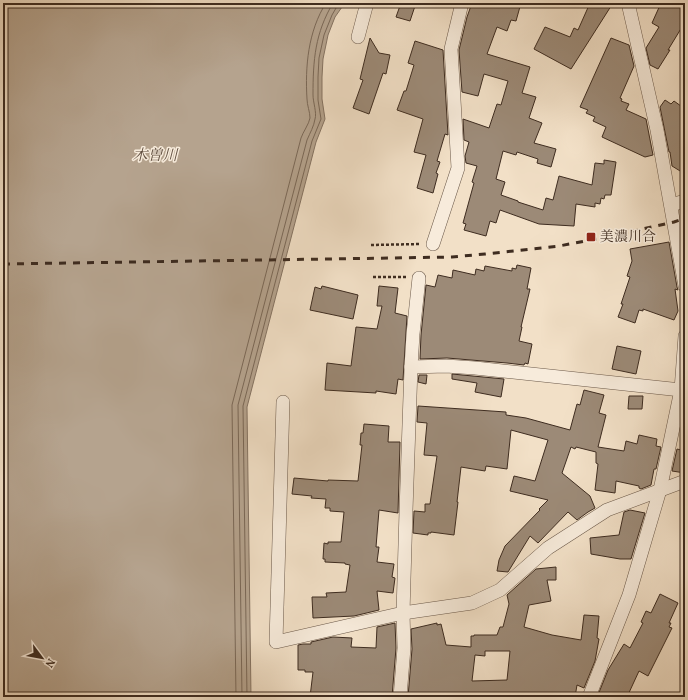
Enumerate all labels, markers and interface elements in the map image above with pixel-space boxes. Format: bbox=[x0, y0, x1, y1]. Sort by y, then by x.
water label: 木曽川 bbox=[132, 146, 179, 167]
place label: 美濃川合 bbox=[600, 228, 656, 247]
marker: 美濃川合 bbox=[585, 231, 597, 243]
north arrow bbox=[22, 638, 62, 678]
text: N bbox=[41, 655, 58, 670]

